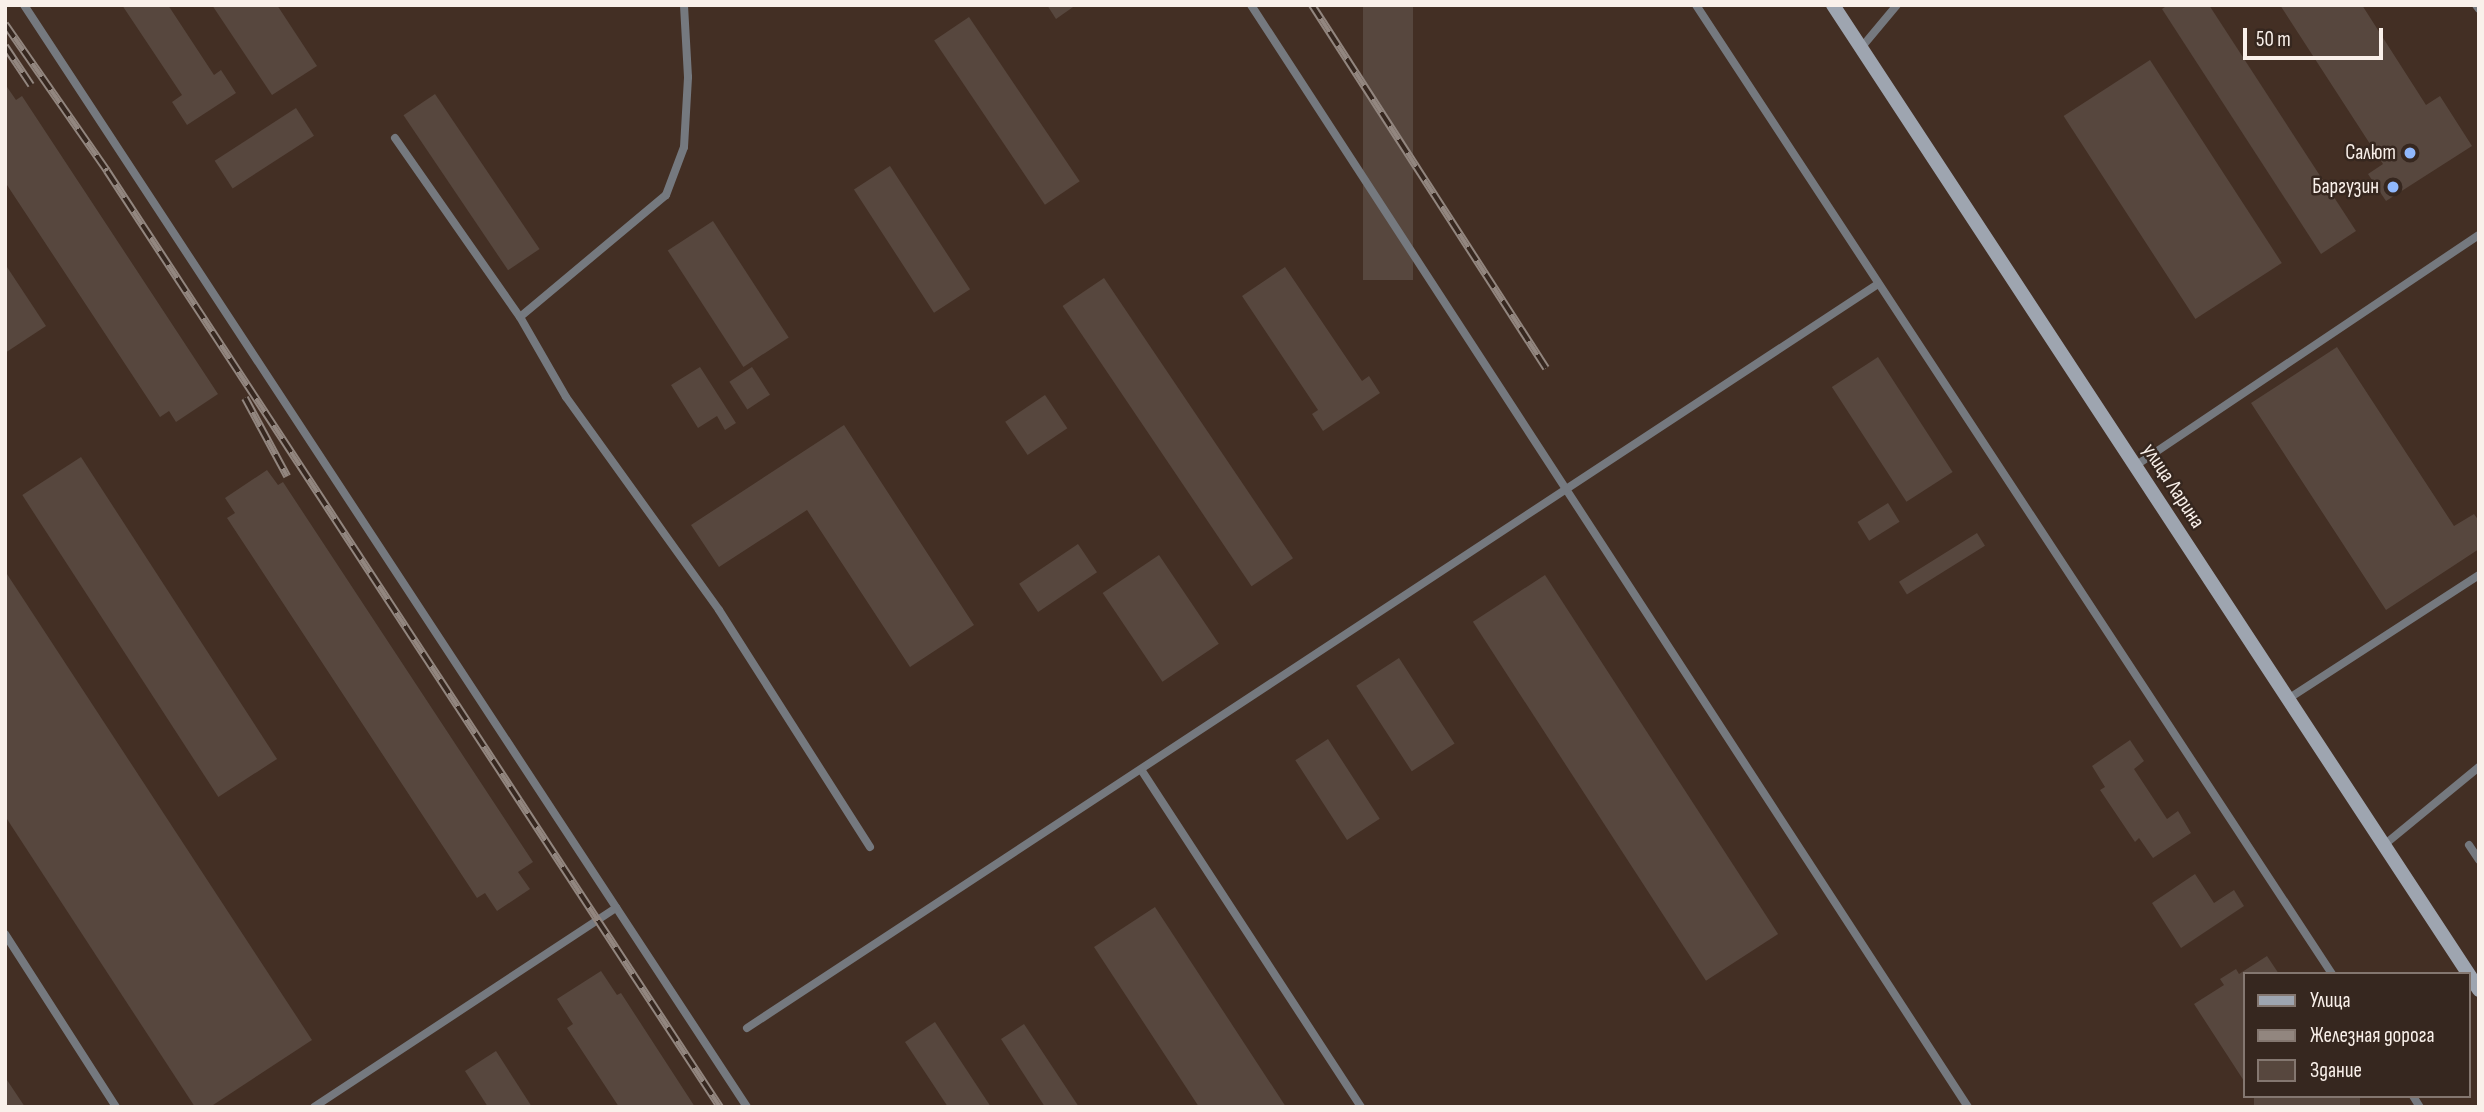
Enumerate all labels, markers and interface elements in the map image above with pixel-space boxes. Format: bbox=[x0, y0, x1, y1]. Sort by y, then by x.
scale bar bbox=[2246, 14, 2386, 58]
text: 50 m bbox=[2256, 27, 2291, 52]
place label: Салют bbox=[2345, 140, 2396, 166]
marker: Салют bbox=[2402, 145, 2418, 161]
place label: Баргузин bbox=[2312, 174, 2379, 200]
marker: Баргузин bbox=[2385, 179, 2401, 195]
street label: улица Ларина bbox=[2136, 439, 2210, 533]
legend bbox=[2242, 972, 2470, 1098]
text: Улица bbox=[2310, 988, 2351, 1013]
text: Железная дорога bbox=[2310, 1023, 2435, 1048]
text: Здание bbox=[2310, 1058, 2362, 1083]

